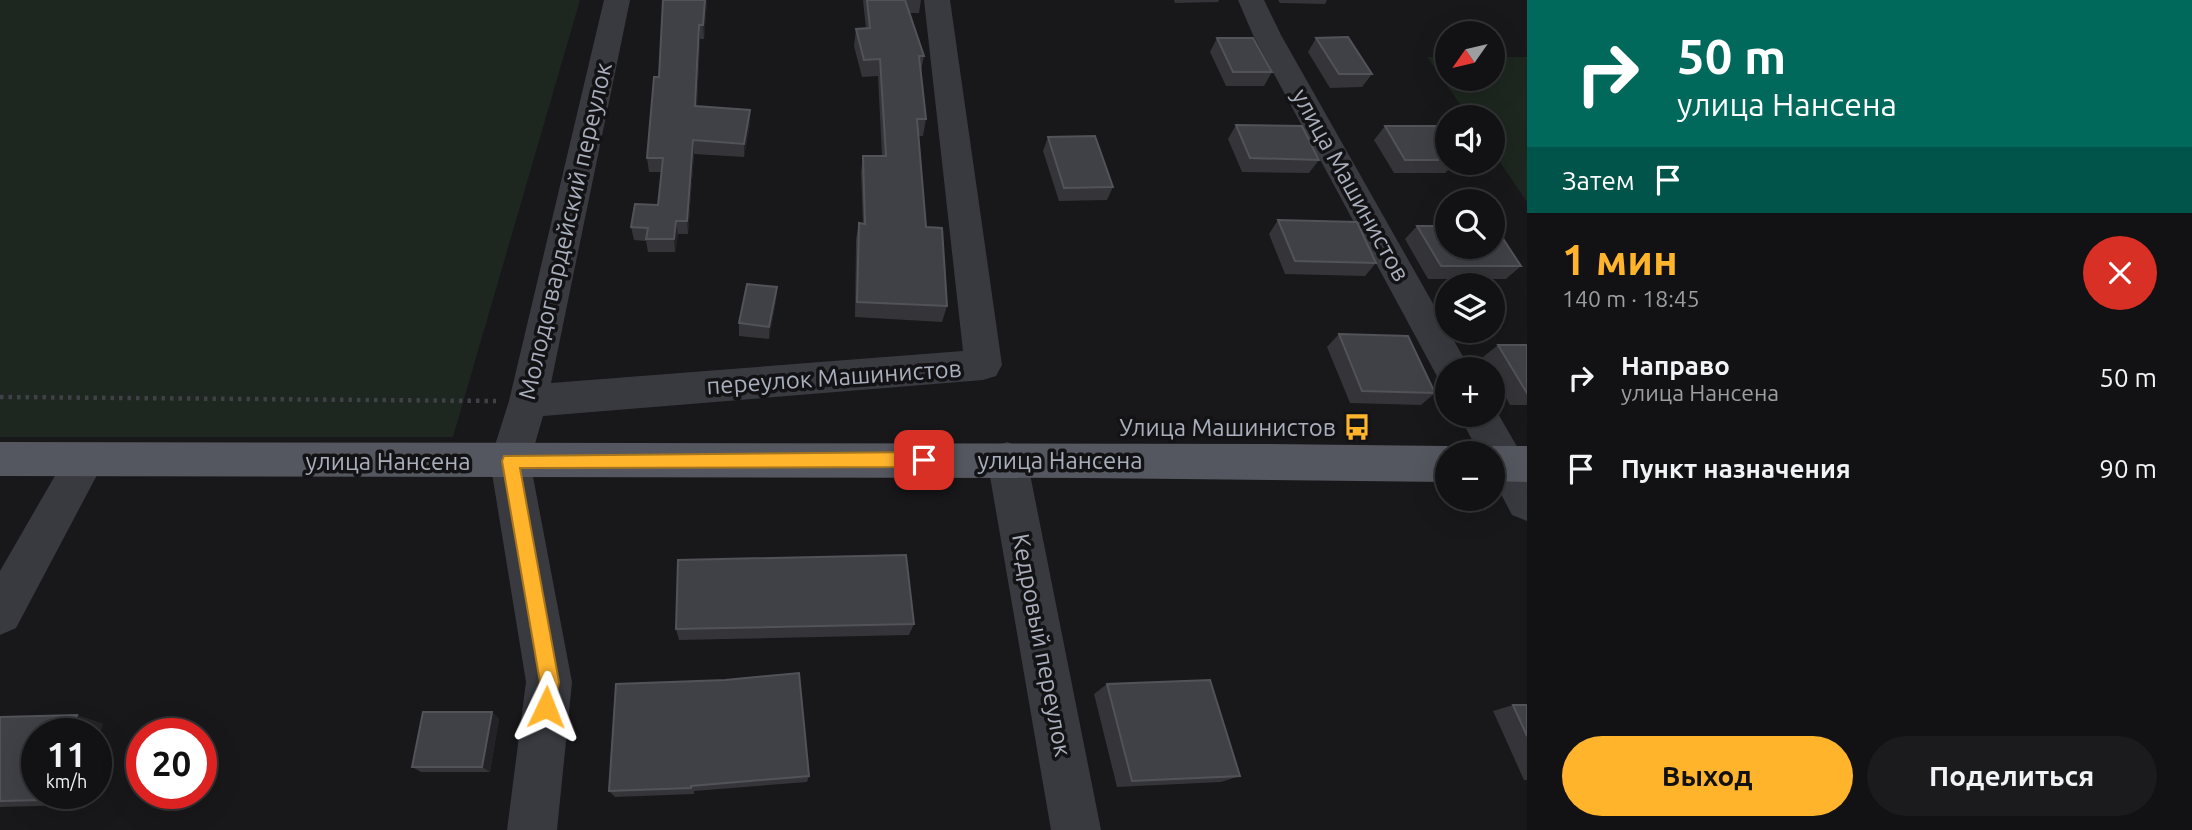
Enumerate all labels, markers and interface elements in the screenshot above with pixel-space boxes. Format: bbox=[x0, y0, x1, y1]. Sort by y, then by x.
north arrow bbox=[1435, 21, 1505, 91]
map controls bbox=[1435, 21, 1505, 511]
icon: right bbox=[1562, 28, 1653, 119]
text: 50 m bbox=[1677, 28, 1786, 83]
street label: Молодогвардейский переулок bbox=[513, 60, 617, 402]
street label: улица Машинистов bbox=[1287, 84, 1415, 286]
text: улица Нансена bbox=[1677, 86, 1897, 122]
button: sound bbox=[1435, 105, 1505, 175]
icon: arrive bbox=[1649, 161, 1687, 199]
text: Затем bbox=[1562, 166, 1635, 195]
button: search bbox=[1435, 189, 1505, 259]
text: 1 мин bbox=[1562, 236, 1678, 283]
button: close bbox=[2083, 236, 2157, 310]
button: layers bbox=[1435, 273, 1505, 343]
text: 140 m · 18:45 bbox=[1562, 286, 1700, 311]
text: Направо bbox=[1621, 351, 1730, 380]
street label: переулок Машинистов bbox=[705, 355, 963, 399]
button: + bbox=[1435, 357, 1505, 427]
icon: right bbox=[1562, 359, 1600, 397]
text: 50 m bbox=[2099, 363, 2157, 392]
text: улица Нансена bbox=[1621, 380, 1779, 405]
bus stop icon: Улица Машинистов bbox=[1342, 412, 1372, 442]
place label: Улица Машинистов bbox=[1119, 414, 1336, 441]
pin bbox=[894, 430, 954, 490]
icon: arrive bbox=[905, 441, 943, 479]
button: − bbox=[1435, 441, 1505, 511]
street label: улица Нансена bbox=[977, 447, 1143, 474]
street label: улица Нансена bbox=[305, 448, 471, 475]
icon: arrive bbox=[1562, 450, 1600, 488]
text: Пункт назначения bbox=[1621, 454, 1851, 483]
text: 90 m bbox=[2099, 454, 2157, 483]
street label: Кедровый переулок bbox=[1007, 531, 1077, 759]
position arrow bbox=[509, 670, 583, 744]
speed limit sign: 20 bbox=[126, 718, 217, 809]
text: 11 bbox=[47, 734, 86, 774]
button: Выход bbox=[1562, 736, 1853, 816]
button: Поделиться bbox=[1867, 736, 2157, 816]
text: km/h bbox=[46, 771, 87, 791]

